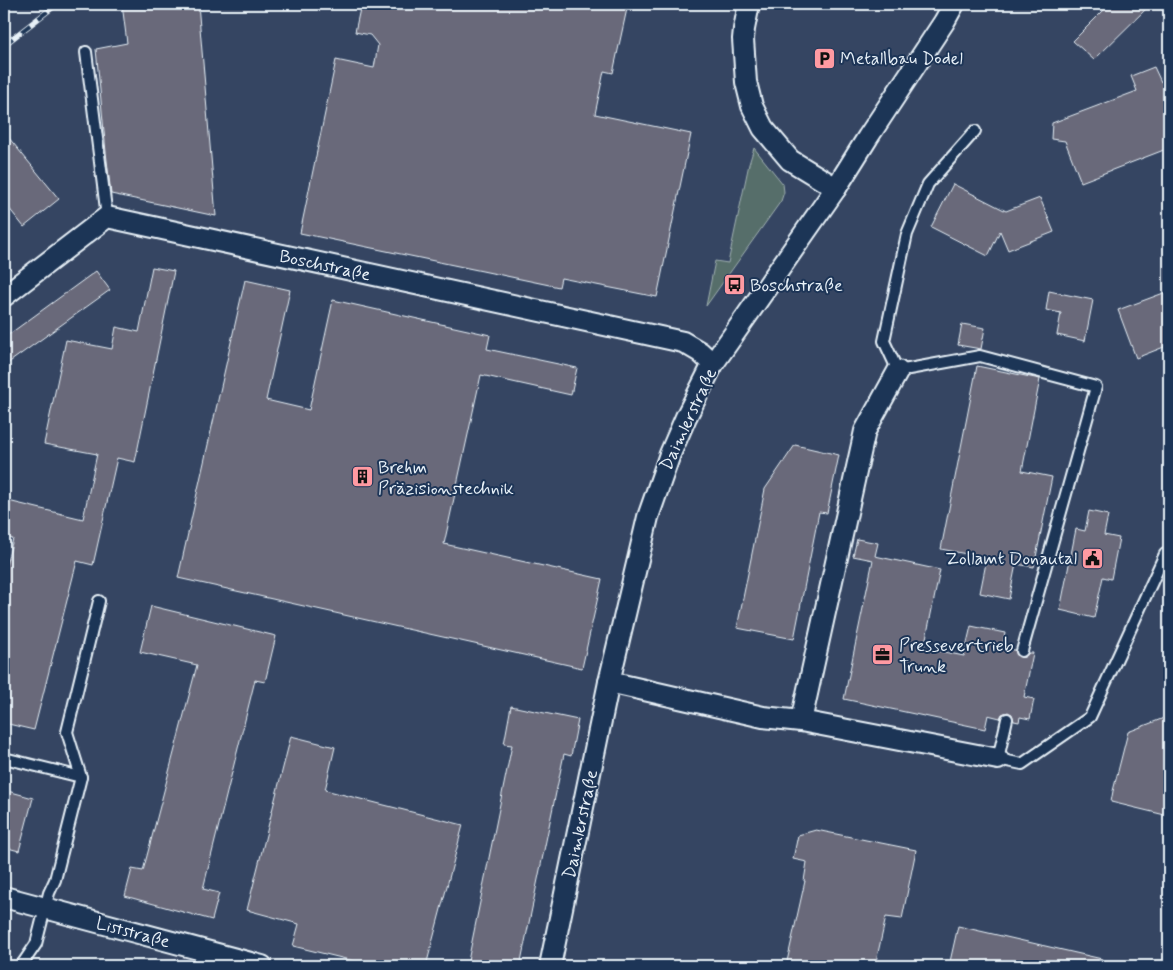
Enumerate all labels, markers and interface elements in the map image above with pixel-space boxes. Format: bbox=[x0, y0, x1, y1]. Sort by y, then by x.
parking icon: Metallbau Dodel bbox=[812, 46, 836, 70]
place label: Metallbau Dodel bbox=[840, 47, 963, 71]
street label: Boschstraße bbox=[277, 245, 373, 287]
bus stop icon: Boschstraße bbox=[722, 273, 746, 297]
place label: Boschstraße bbox=[750, 274, 843, 298]
street label: Daimlerstraße bbox=[655, 364, 723, 475]
place label: Brehm Präzisionstechnik bbox=[378, 456, 514, 501]
building icon: Brehm Präzisionstechnik bbox=[350, 465, 374, 489]
public building icon: Zollamt Donautal bbox=[1081, 546, 1105, 570]
place label: Zollamt Donautal bbox=[945, 547, 1077, 571]
place label: Pressevertrieb Trunk bbox=[899, 634, 1014, 679]
office icon: Pressevertrieb Trunk bbox=[871, 643, 895, 667]
street label: Daimlerstraße bbox=[558, 767, 604, 881]
street label: Liststraße bbox=[93, 912, 172, 954]

